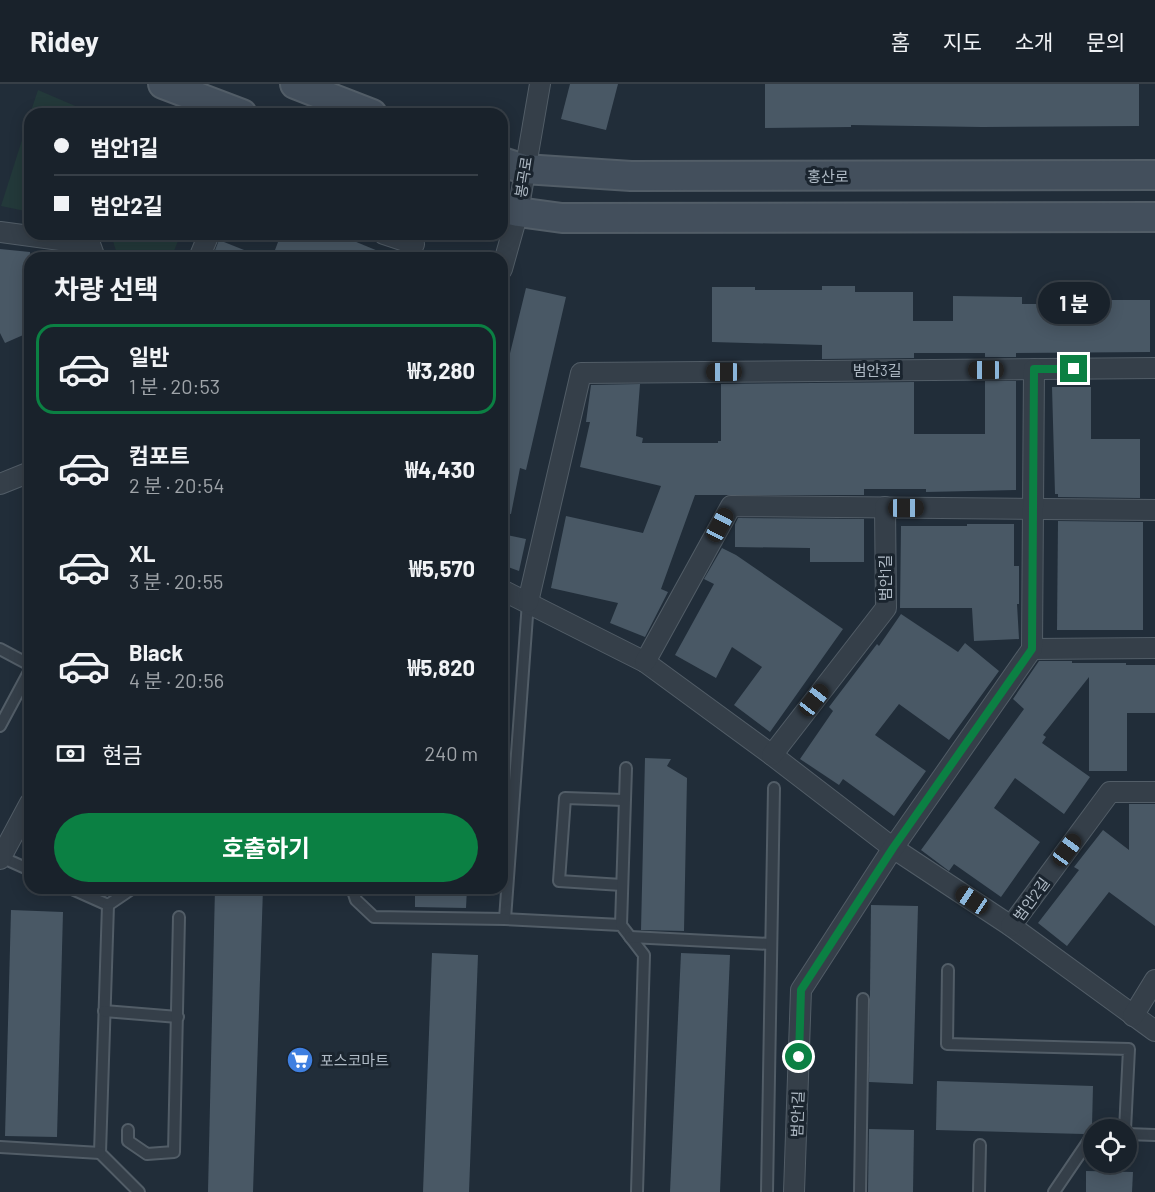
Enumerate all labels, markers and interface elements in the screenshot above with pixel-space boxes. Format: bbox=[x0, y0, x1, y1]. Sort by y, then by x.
text: Ridey bbox=[30, 24, 99, 58]
text: 홈 bbox=[891, 29, 910, 54]
text: 지도 bbox=[943, 29, 982, 54]
text: 소개 bbox=[1015, 29, 1053, 54]
text: 문의 bbox=[1086, 29, 1125, 54]
text: 범안1길 bbox=[90, 134, 159, 160]
street label: 봉곡로 bbox=[511, 155, 535, 199]
street label: 홍산로 bbox=[807, 167, 849, 185]
text: 범안2길 bbox=[90, 192, 163, 218]
text: 차량 선택 bbox=[54, 272, 159, 304]
callout: 1 분 bbox=[1038, 282, 1110, 324]
text: 1 분 bbox=[1059, 291, 1089, 315]
icon: car bbox=[57, 342, 111, 396]
text: 일반 bbox=[129, 343, 169, 369]
route end bbox=[1060, 355, 1087, 382]
text: ₩3,280 bbox=[408, 357, 475, 383]
street label: 범안3길 bbox=[852, 361, 902, 379]
car bbox=[968, 361, 1004, 379]
car bbox=[706, 363, 742, 381]
text: 1 분 · 20:53 bbox=[129, 374, 220, 398]
icon: car bbox=[57, 441, 111, 495]
text: 컴포트 bbox=[129, 442, 190, 468]
text: ₩4,430 bbox=[405, 456, 475, 482]
text: 2 분 · 20:54 bbox=[129, 473, 224, 497]
car bbox=[888, 499, 924, 517]
car bbox=[704, 505, 736, 545]
icon: car bbox=[57, 540, 111, 594]
text: XL bbox=[129, 540, 155, 566]
text: ₩5,570 bbox=[409, 555, 475, 581]
street label: 범안1길 bbox=[876, 555, 894, 601]
text: 3 분 · 20:55 bbox=[129, 569, 223, 593]
icon: car bbox=[57, 639, 111, 693]
text: Black bbox=[129, 639, 183, 665]
text: ₩5,820 bbox=[408, 654, 475, 680]
text: 4 분 · 20:56 bbox=[129, 668, 224, 692]
car bbox=[796, 680, 832, 720]
icon: cash bbox=[54, 737, 87, 770]
text: 현금 bbox=[102, 741, 142, 767]
text: 240 m bbox=[424, 741, 478, 765]
button: 호출하기 bbox=[54, 813, 478, 882]
car bbox=[1049, 830, 1085, 870]
street label: 범안2길 bbox=[1009, 874, 1053, 924]
car bbox=[952, 882, 992, 918]
route start bbox=[785, 1043, 812, 1070]
supermarket icon: 포스코마트 bbox=[285, 1045, 315, 1075]
place label: 포스코마트 bbox=[320, 1051, 389, 1069]
street label: 범안1길 bbox=[787, 1090, 807, 1138]
map controls bbox=[1083, 1119, 1137, 1173]
button: locate bbox=[1083, 1119, 1137, 1173]

